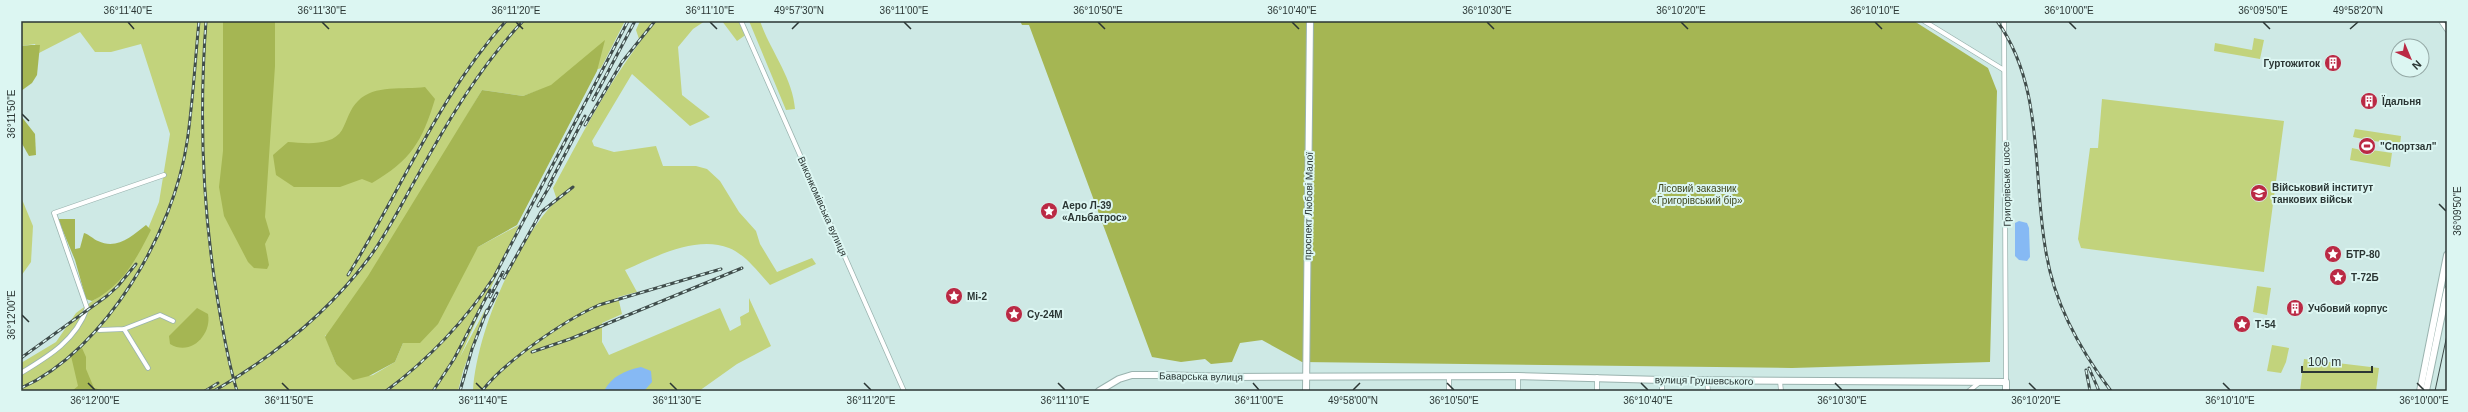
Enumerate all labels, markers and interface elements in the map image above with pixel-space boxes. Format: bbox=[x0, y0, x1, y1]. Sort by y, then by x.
text: 36°11'40"E bbox=[104, 5, 153, 16]
text: 36°11'30"E bbox=[298, 5, 347, 16]
text: 36°11'20"E bbox=[492, 5, 541, 16]
text: 36°11'10"E bbox=[686, 5, 735, 16]
text: 49°57'30"N bbox=[774, 5, 824, 16]
text: 36°11'00"E bbox=[880, 5, 929, 16]
text: 36°10'50"E bbox=[1073, 5, 1123, 16]
text: 36°10'40"E bbox=[1267, 5, 1317, 16]
text: 36°10'30"E bbox=[1462, 5, 1512, 16]
text: 36°10'20"E bbox=[1656, 5, 1706, 16]
text: 36°10'10"E bbox=[1850, 5, 1900, 16]
text: 36°10'00"E bbox=[2044, 5, 2094, 16]
text: 36°09'50"E bbox=[2238, 5, 2288, 16]
text: 49°58'20"N bbox=[2333, 5, 2383, 16]
north arrow bbox=[2390, 38, 2430, 78]
building icon: Гуртожиток bbox=[2323, 53, 2343, 73]
place label: Гуртожиток bbox=[2263, 58, 2321, 69]
text: N bbox=[2410, 58, 2424, 72]
text: 36°11'50"E bbox=[6, 89, 17, 138]
building icon: Їдальня bbox=[2359, 91, 2379, 111]
place label: Їдальня bbox=[2381, 95, 2421, 107]
sports icon: "Спортзал" bbox=[2357, 136, 2377, 156]
street label: Григорівське шосе bbox=[2000, 141, 2013, 227]
place label: "Спортзал" bbox=[2380, 141, 2437, 152]
street label: проспект Любові Малої bbox=[1302, 152, 1315, 260]
street label: Виконкомівська вулиця bbox=[796, 155, 849, 258]
place label: Військовий інститут танкових військ bbox=[2272, 182, 2373, 205]
park label: Лісовий заказник «Григорівський бір» bbox=[1651, 183, 1743, 206]
school or university icon: Військовий інститут танкових військ bbox=[2249, 183, 2269, 203]
text: 36°09'50"E bbox=[2452, 186, 2463, 236]
place label: Аеро Л-39 «Альбатрос» bbox=[1062, 200, 1128, 223]
place icon: Аеро Л-39 «Альбатрос» bbox=[1039, 201, 1059, 221]
place icon: БТР-80 bbox=[2323, 244, 2343, 264]
place label: БТР-80 bbox=[2346, 249, 2381, 260]
place icon: Т-72Б bbox=[2328, 267, 2348, 287]
place label: Т-72Б bbox=[2351, 272, 2379, 283]
place icon: Мі-2 bbox=[944, 286, 964, 306]
text: 36°12'00"E bbox=[6, 290, 17, 340]
place label: Мі-2 bbox=[967, 291, 987, 302]
building icon: Учбовий корпус bbox=[2285, 298, 2305, 318]
place label: Учбовий корпус bbox=[2308, 303, 2388, 314]
place icon: Су-24М bbox=[1004, 304, 1024, 324]
place label: Су-24М bbox=[1027, 309, 1063, 320]
place icon: Т-54 bbox=[2232, 314, 2252, 334]
place label: Т-54 bbox=[2255, 319, 2276, 330]
scale bar bbox=[2302, 348, 2372, 374]
text: 100 m bbox=[2308, 355, 2341, 369]
street label: Баварська вулиця bbox=[1159, 370, 1243, 383]
street label: вулиця Грушевського bbox=[1655, 374, 1754, 387]
text: 36°12'00"E bbox=[70, 395, 120, 406]
text: 36°11'50"E bbox=[265, 395, 314, 406]
text: 36°11'40"E bbox=[459, 395, 508, 406]
text: 36°11'30"E bbox=[653, 395, 702, 406]
text: 36°11'20"E bbox=[847, 395, 896, 406]
text: 36°11'10"E bbox=[1041, 395, 1090, 406]
text: 36°11'00"E bbox=[1235, 395, 1284, 406]
text: 49°58'00"N bbox=[1328, 395, 1378, 406]
text: 36°10'50"E bbox=[1429, 395, 1479, 406]
text: 36°10'40"E bbox=[1623, 395, 1673, 406]
text: 36°10'30"E bbox=[1817, 395, 1867, 406]
text: 36°10'20"E bbox=[2011, 395, 2061, 406]
text: 36°10'10"E bbox=[2205, 395, 2255, 406]
text: 36°10'00"E bbox=[2399, 395, 2449, 406]

